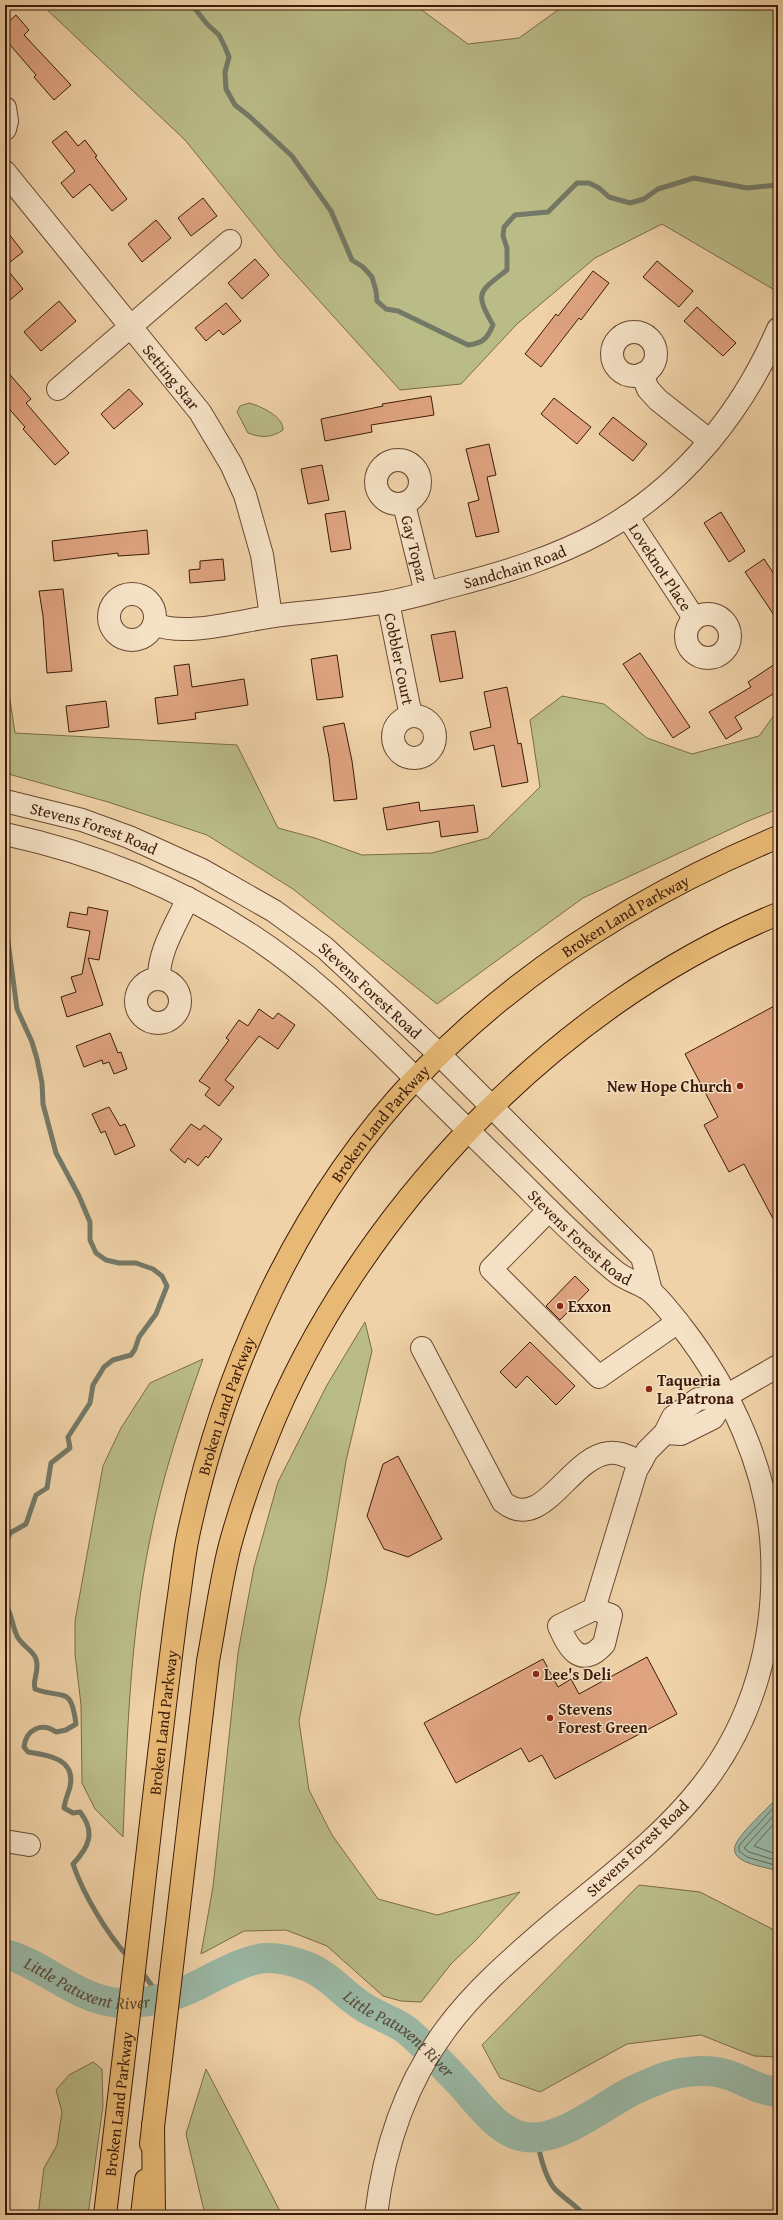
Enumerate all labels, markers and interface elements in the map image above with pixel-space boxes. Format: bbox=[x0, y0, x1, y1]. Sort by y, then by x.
street label: Setting Star bbox=[137, 339, 206, 416]
street label: Gay Topaz bbox=[395, 513, 435, 585]
street label: Loveknot Place bbox=[623, 518, 698, 616]
street label: Sandchain Road bbox=[461, 538, 570, 595]
street label: Cobbler Court bbox=[378, 611, 421, 707]
street label: Stevens Forest Road bbox=[28, 796, 162, 861]
street label: Broken Land Parkway bbox=[556, 868, 693, 963]
street label: Stevens Forest Road bbox=[314, 935, 427, 1045]
street label: Broken Land Parkway bbox=[325, 1059, 435, 1187]
place label: New Hope Church bbox=[607, 1074, 733, 1098]
marker: New Hope Church bbox=[735, 1081, 745, 1091]
street label: Stevens Forest Road bbox=[523, 1184, 636, 1291]
place label: Exxon bbox=[568, 1294, 612, 1318]
marker: Exxon bbox=[555, 1301, 565, 1311]
street label: Broken Land Parkway bbox=[191, 1333, 261, 1478]
place label: Taqueria La Patrona bbox=[657, 1368, 735, 1410]
marker: Taqueria La Patrona bbox=[644, 1384, 654, 1394]
street label: Broken Land Parkway bbox=[142, 1649, 184, 1796]
place label: Lee's Deli bbox=[544, 1662, 611, 1686]
marker: Lee's Deli bbox=[531, 1669, 541, 1679]
place label: Stevens Forest Green bbox=[558, 1697, 648, 1739]
marker: Stevens Forest Green bbox=[545, 1713, 555, 1723]
street label: Stevens Forest Road bbox=[580, 1794, 694, 1902]
water label: Little Patuxent River bbox=[19, 1950, 152, 2015]
water label: Little Patuxent River bbox=[337, 1983, 461, 2083]
street label: Broken Land Parkway bbox=[98, 2030, 139, 2177]

